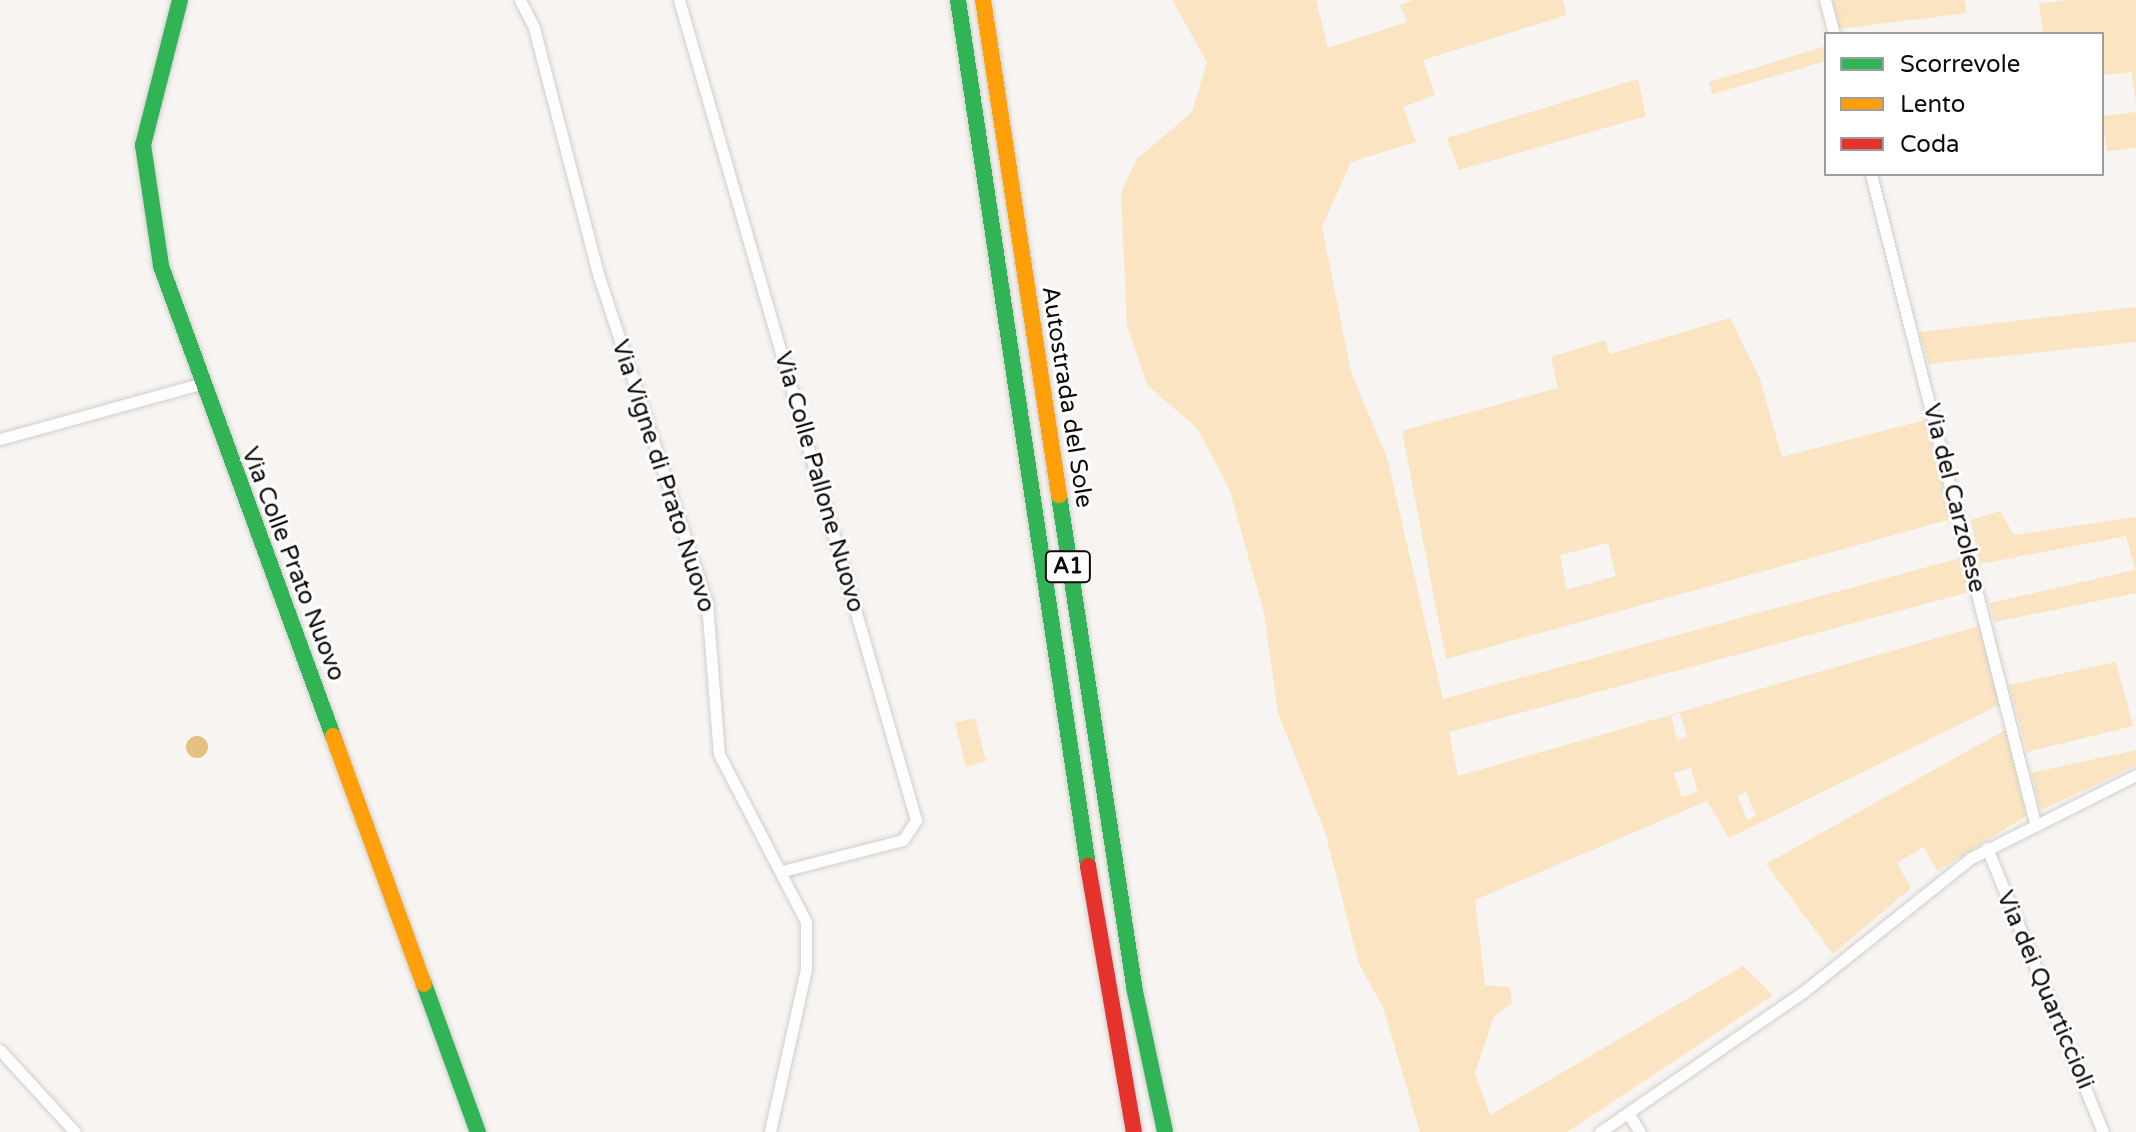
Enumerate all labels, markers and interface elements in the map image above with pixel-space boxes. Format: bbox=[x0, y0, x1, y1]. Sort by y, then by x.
legend bbox=[1824, 32, 2104, 176]
text: Scorrevole bbox=[1900, 50, 2020, 79]
text: Lento bbox=[1900, 90, 1965, 119]
text: Coda bbox=[1900, 130, 1960, 159]
street label: Autostrada del Sole bbox=[1035, 284, 1099, 510]
street label: Via Vigne di Prato Nuovo bbox=[605, 336, 721, 616]
street label: Via Colle Pallone Nuovo bbox=[768, 348, 870, 616]
street label: Via del Carzolese bbox=[1917, 401, 1991, 595]
street label: Via Colle Prato Nuovo bbox=[235, 443, 351, 685]
road number: A1 bbox=[1044, 549, 1092, 585]
street label: Via dei Quarticcioli bbox=[1990, 886, 2100, 1094]

